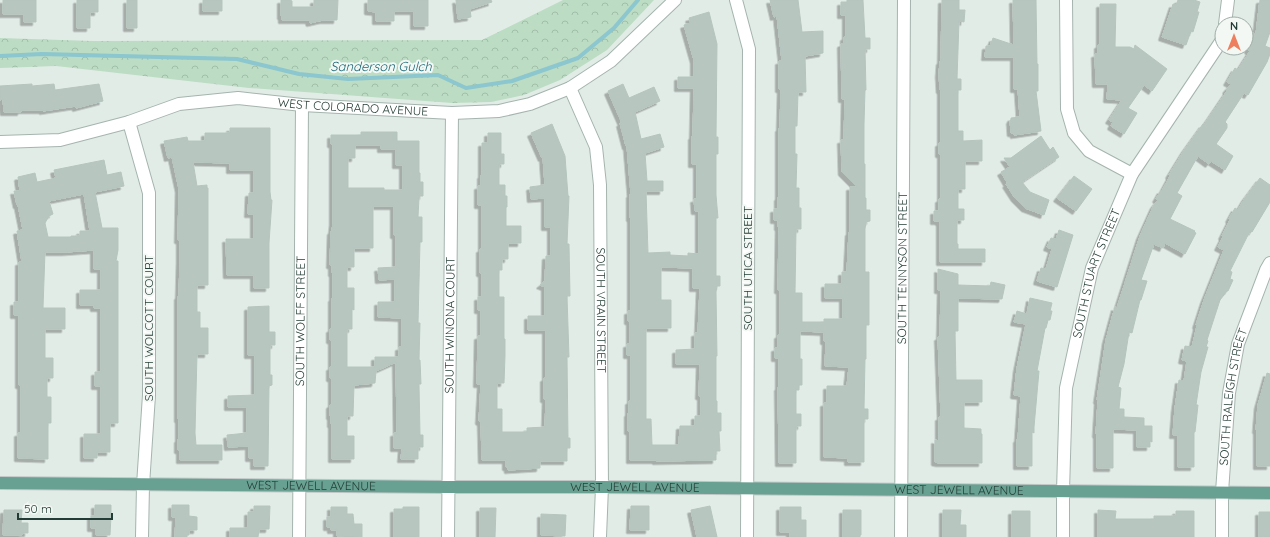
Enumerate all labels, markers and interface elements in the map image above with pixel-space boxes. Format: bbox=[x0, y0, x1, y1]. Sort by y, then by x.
north arrow bbox=[1214, 16, 1254, 56]
text: N bbox=[1230, 19, 1238, 33]
water label: Sanderson Gulch bbox=[330, 58, 432, 74]
street label: WEST COLORADO AVENUE bbox=[277, 94, 429, 119]
street label: SOUTH TENNYSON STREET bbox=[894, 192, 910, 344]
street label: SOUTH UTICA STREET bbox=[740, 206, 755, 330]
street label: SOUTH STUART STREET bbox=[1069, 206, 1123, 339]
street label: SOUTH VRAIN STREET bbox=[593, 248, 609, 373]
street label: SOUTH WOLCOTT COURT bbox=[141, 255, 156, 401]
street label: SOUTH WOLFF STREET bbox=[292, 256, 308, 386]
street label: SOUTH WINONA COURT bbox=[441, 257, 458, 393]
street label: SOUTH RALEIGH STREET bbox=[1216, 326, 1250, 466]
street label: WEST JEWELL AVENUE bbox=[246, 477, 376, 493]
street label: WEST JEWELL AVENUE bbox=[570, 479, 700, 495]
street label: WEST JEWELL AVENUE bbox=[894, 482, 1024, 498]
scale bar bbox=[18, 495, 112, 521]
text: 50 m bbox=[24, 501, 52, 516]

